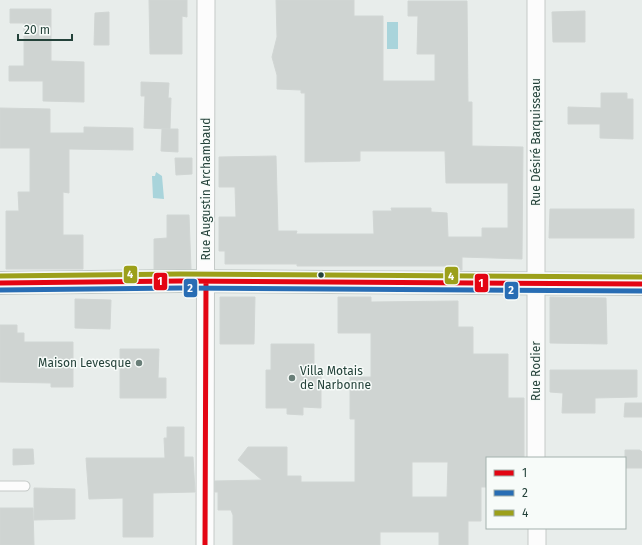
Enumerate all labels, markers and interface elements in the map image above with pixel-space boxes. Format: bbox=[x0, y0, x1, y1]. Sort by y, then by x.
scale bar bbox=[18, 16, 72, 42]
text: 20 m bbox=[24, 23, 50, 37]
street label: Rue Désiré Barquisseau bbox=[529, 78, 543, 206]
street label: Rue Augustin Archambaud bbox=[199, 118, 213, 260]
line badge: 4 bbox=[123, 265, 138, 284]
line badge: 4 bbox=[444, 266, 459, 285]
text: 4 bbox=[127, 268, 133, 281]
unlabelled marker bbox=[316, 270, 326, 280]
text: 4 bbox=[448, 270, 454, 283]
line badge: 1 bbox=[153, 272, 168, 291]
line badge: 1 bbox=[474, 273, 489, 293]
text: 1 bbox=[157, 275, 163, 288]
text: 1 bbox=[478, 277, 484, 290]
line badge: 2 bbox=[183, 278, 198, 298]
line badge: 2 bbox=[504, 281, 519, 300]
text: 2 bbox=[187, 282, 193, 295]
text: 2 bbox=[508, 284, 514, 297]
street label: Rue Rodier bbox=[529, 341, 543, 401]
place label: Maison Levesque bbox=[38, 356, 131, 370]
marker: Maison Levesque bbox=[134, 358, 144, 368]
place label: Villa Motais de Narbonne bbox=[300, 364, 371, 392]
marker: Villa Motais de Narbonne bbox=[287, 373, 297, 383]
legend bbox=[486, 457, 626, 529]
text: 1 bbox=[522, 466, 527, 480]
text: 2 bbox=[522, 486, 528, 500]
text: 4 bbox=[522, 506, 529, 520]

